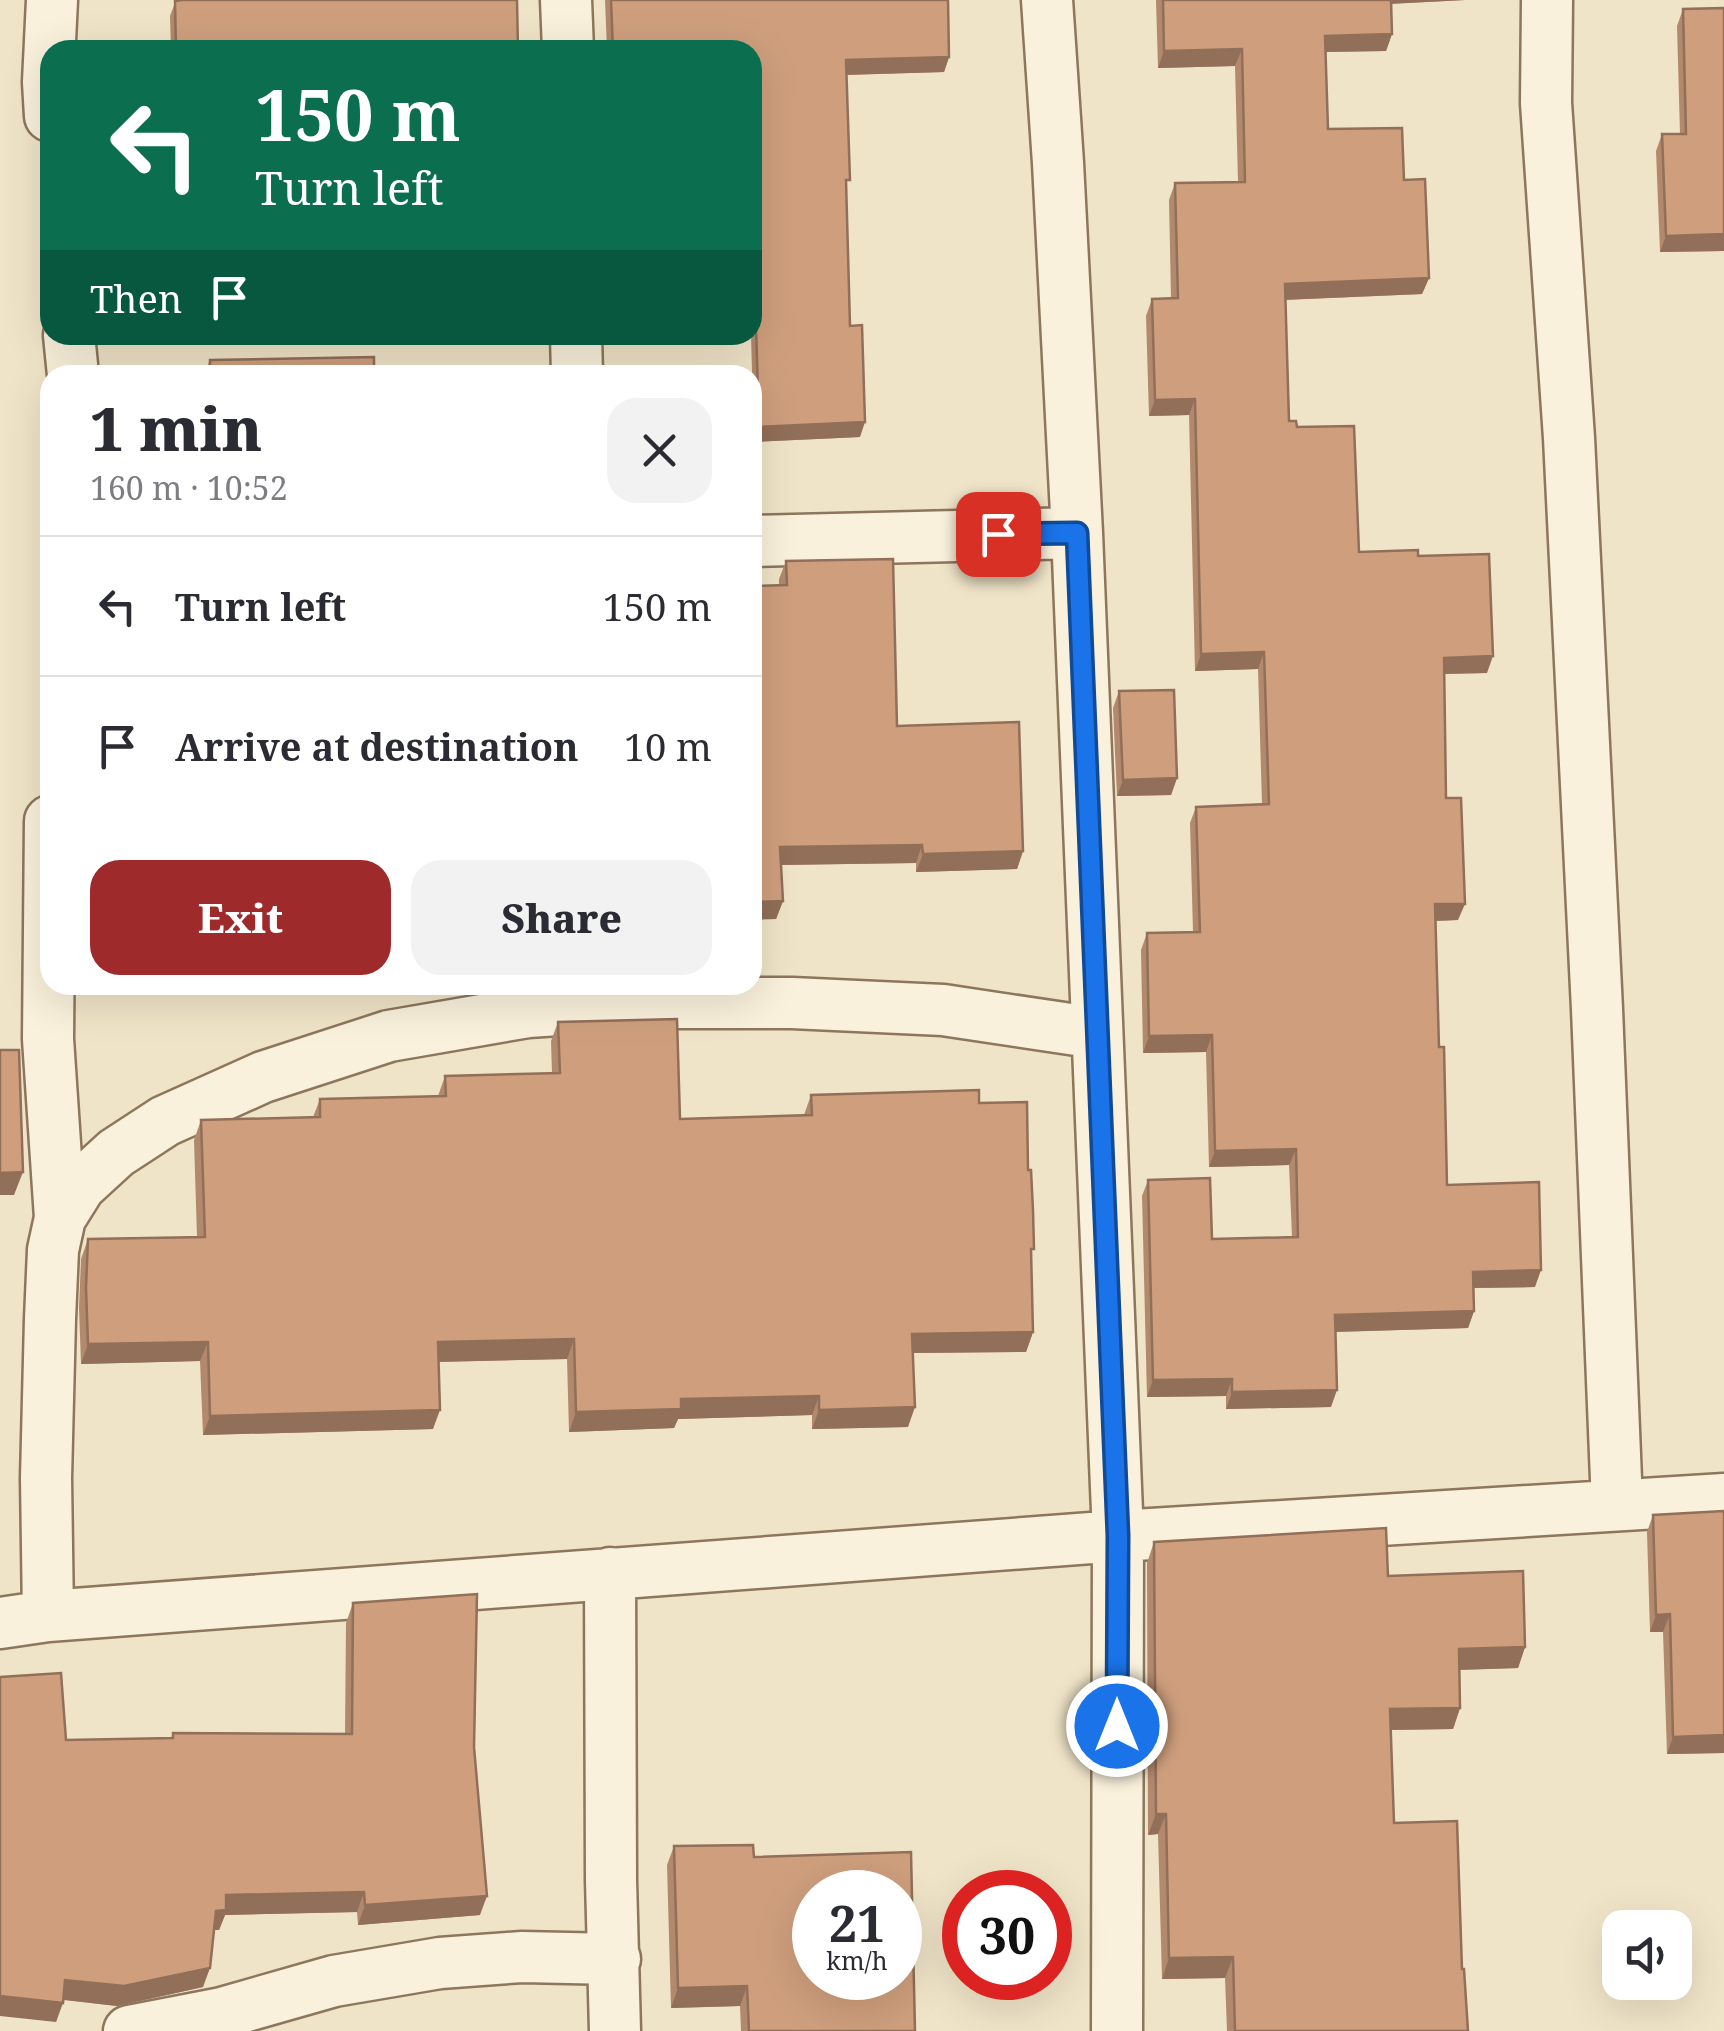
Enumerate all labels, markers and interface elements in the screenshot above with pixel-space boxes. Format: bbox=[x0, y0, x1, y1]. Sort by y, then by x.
text: 150 m bbox=[255, 66, 461, 162]
icon: left bbox=[90, 80, 220, 210]
text: Turn left bbox=[255, 157, 444, 218]
icon: arrive bbox=[202, 270, 257, 325]
text: Then bbox=[90, 272, 182, 324]
text: 1 min bbox=[90, 387, 262, 469]
button: close bbox=[607, 398, 712, 503]
text: 160 m · 10:52 bbox=[90, 466, 288, 509]
pin bbox=[956, 492, 1041, 577]
icon: arrive bbox=[971, 507, 1026, 562]
icon: left bbox=[90, 579, 145, 634]
text: Turn left bbox=[175, 580, 346, 632]
text: 150 m bbox=[602, 580, 712, 632]
icon: arrive bbox=[90, 719, 145, 774]
text: Arrive at destination bbox=[175, 720, 579, 772]
text: 10 m bbox=[624, 720, 712, 772]
button: Exit bbox=[90, 860, 391, 975]
button: Share bbox=[411, 860, 712, 975]
position arrow bbox=[1065, 1674, 1169, 1778]
speed limit sign: 30 bbox=[942, 1870, 1072, 2000]
text: 21 bbox=[829, 1889, 885, 1957]
map controls bbox=[1602, 1910, 1692, 2000]
button: sound bbox=[1602, 1910, 1692, 2000]
text: km/h bbox=[826, 1943, 888, 1977]

